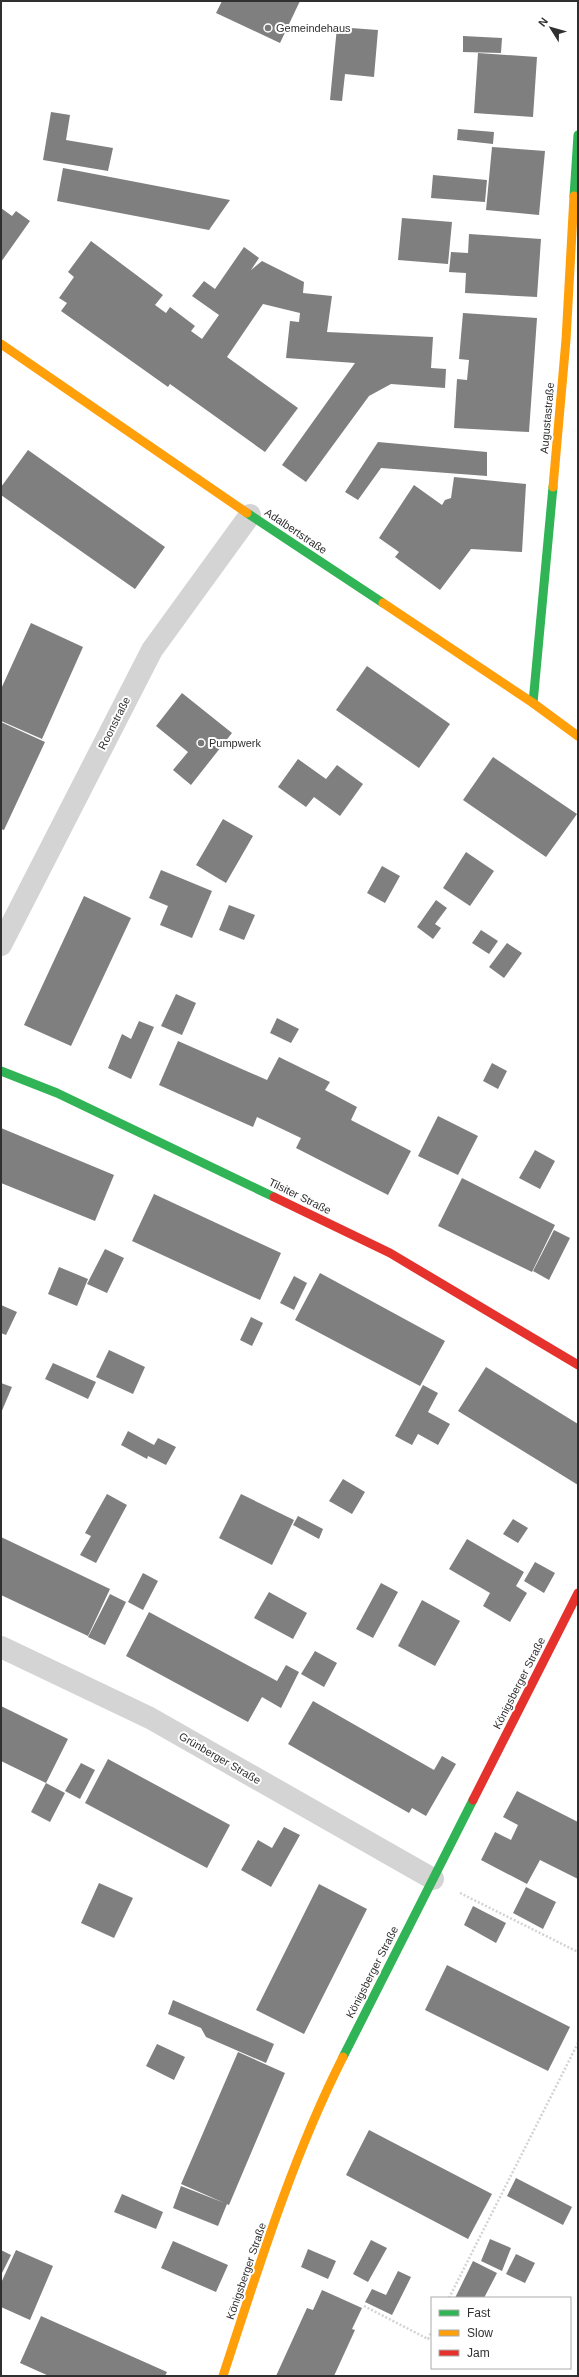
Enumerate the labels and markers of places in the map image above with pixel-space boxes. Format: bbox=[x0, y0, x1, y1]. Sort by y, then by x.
place label: Gemeindehaus bbox=[276, 22, 351, 34]
marker: Gemeindehaus bbox=[263, 23, 273, 33]
place label: Pumpwerk bbox=[209, 737, 261, 749]
marker: Pumpwerk bbox=[196, 738, 206, 748]

